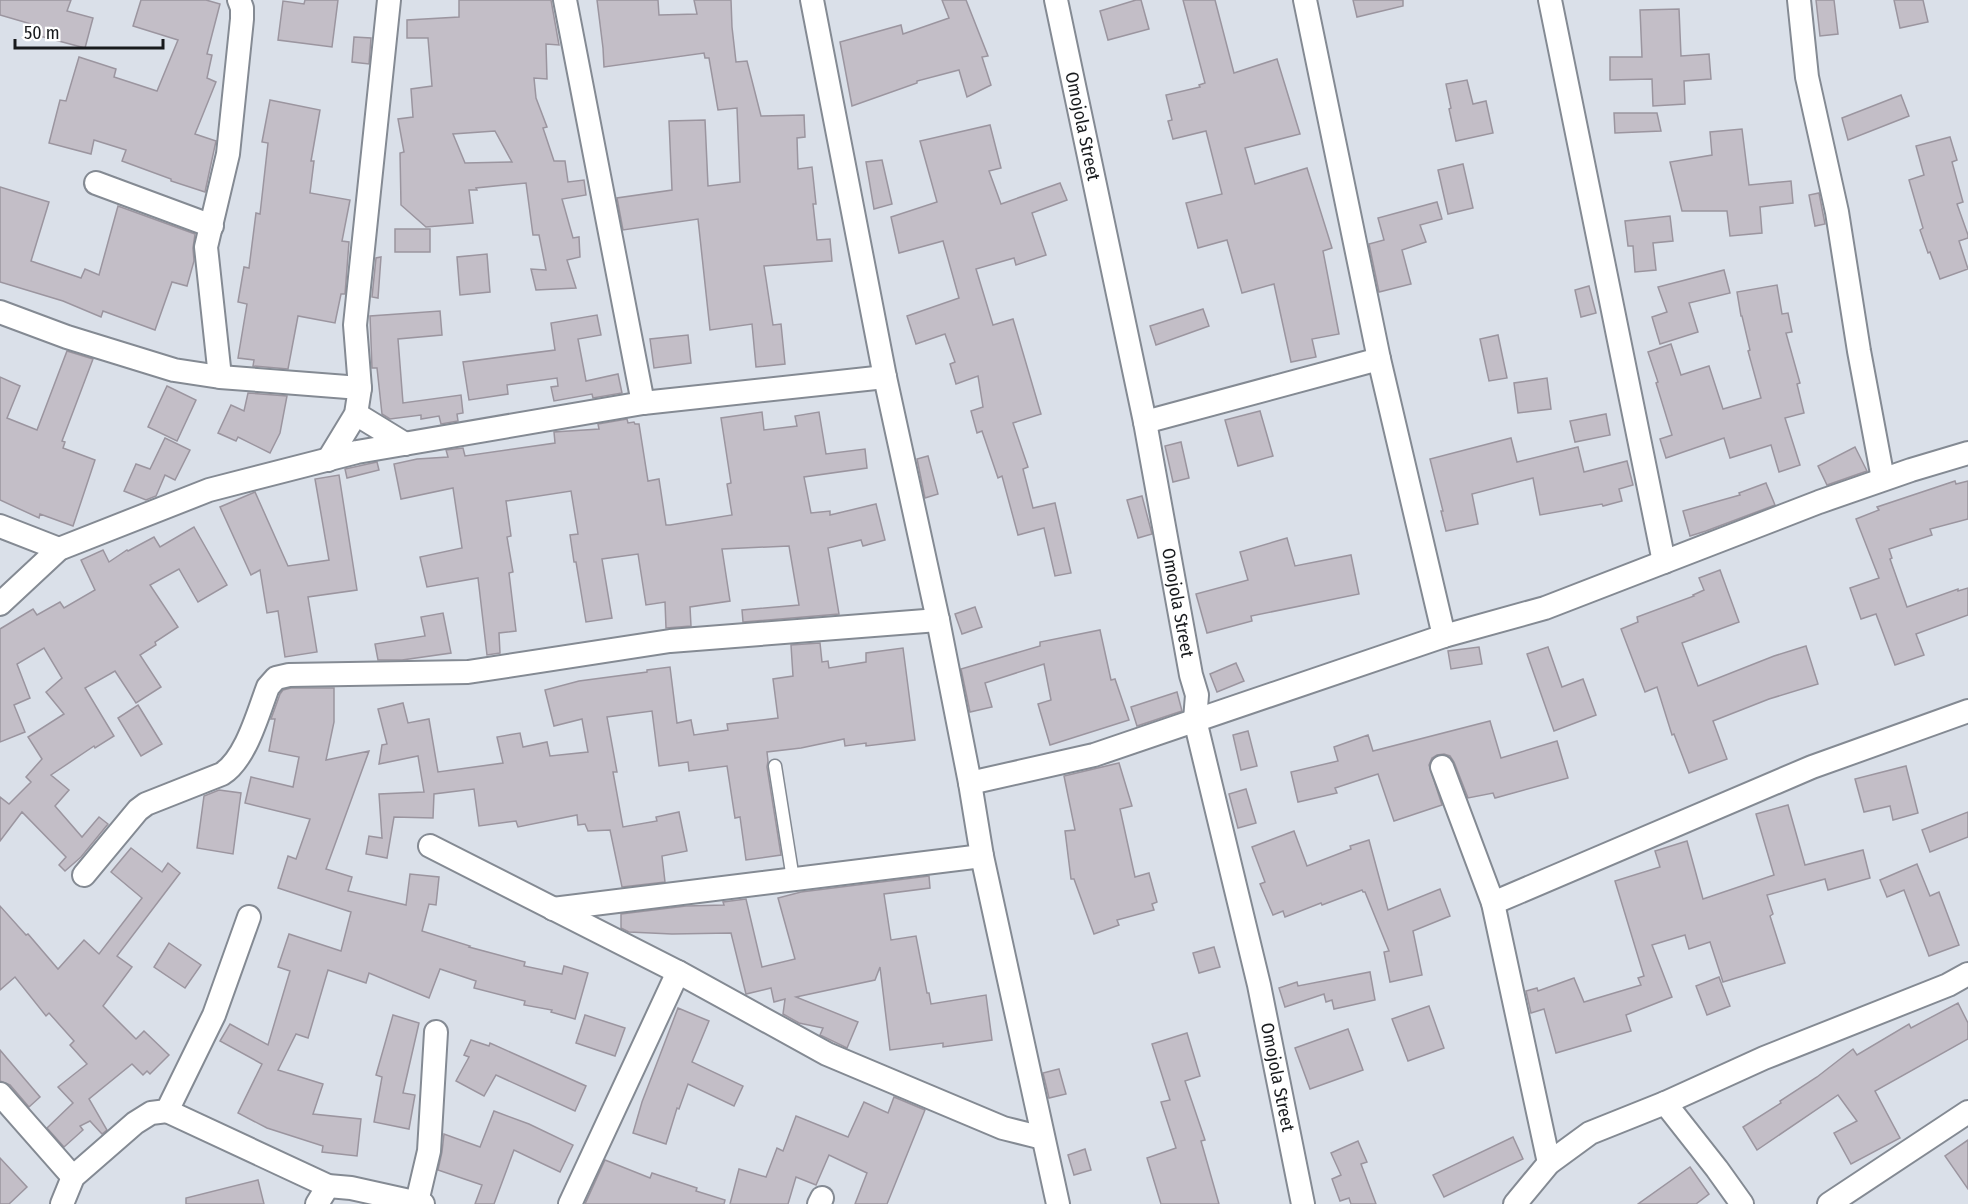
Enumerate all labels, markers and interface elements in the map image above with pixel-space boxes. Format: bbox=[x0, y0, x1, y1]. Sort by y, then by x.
scale bar bbox=[15, 12, 164, 50]
text: 50 m bbox=[24, 22, 60, 44]
street label: Omojola Street bbox=[1060, 70, 1105, 183]
street label: Omojola Street bbox=[1157, 546, 1199, 659]
street label: Omojola Street bbox=[1256, 1021, 1299, 1134]

